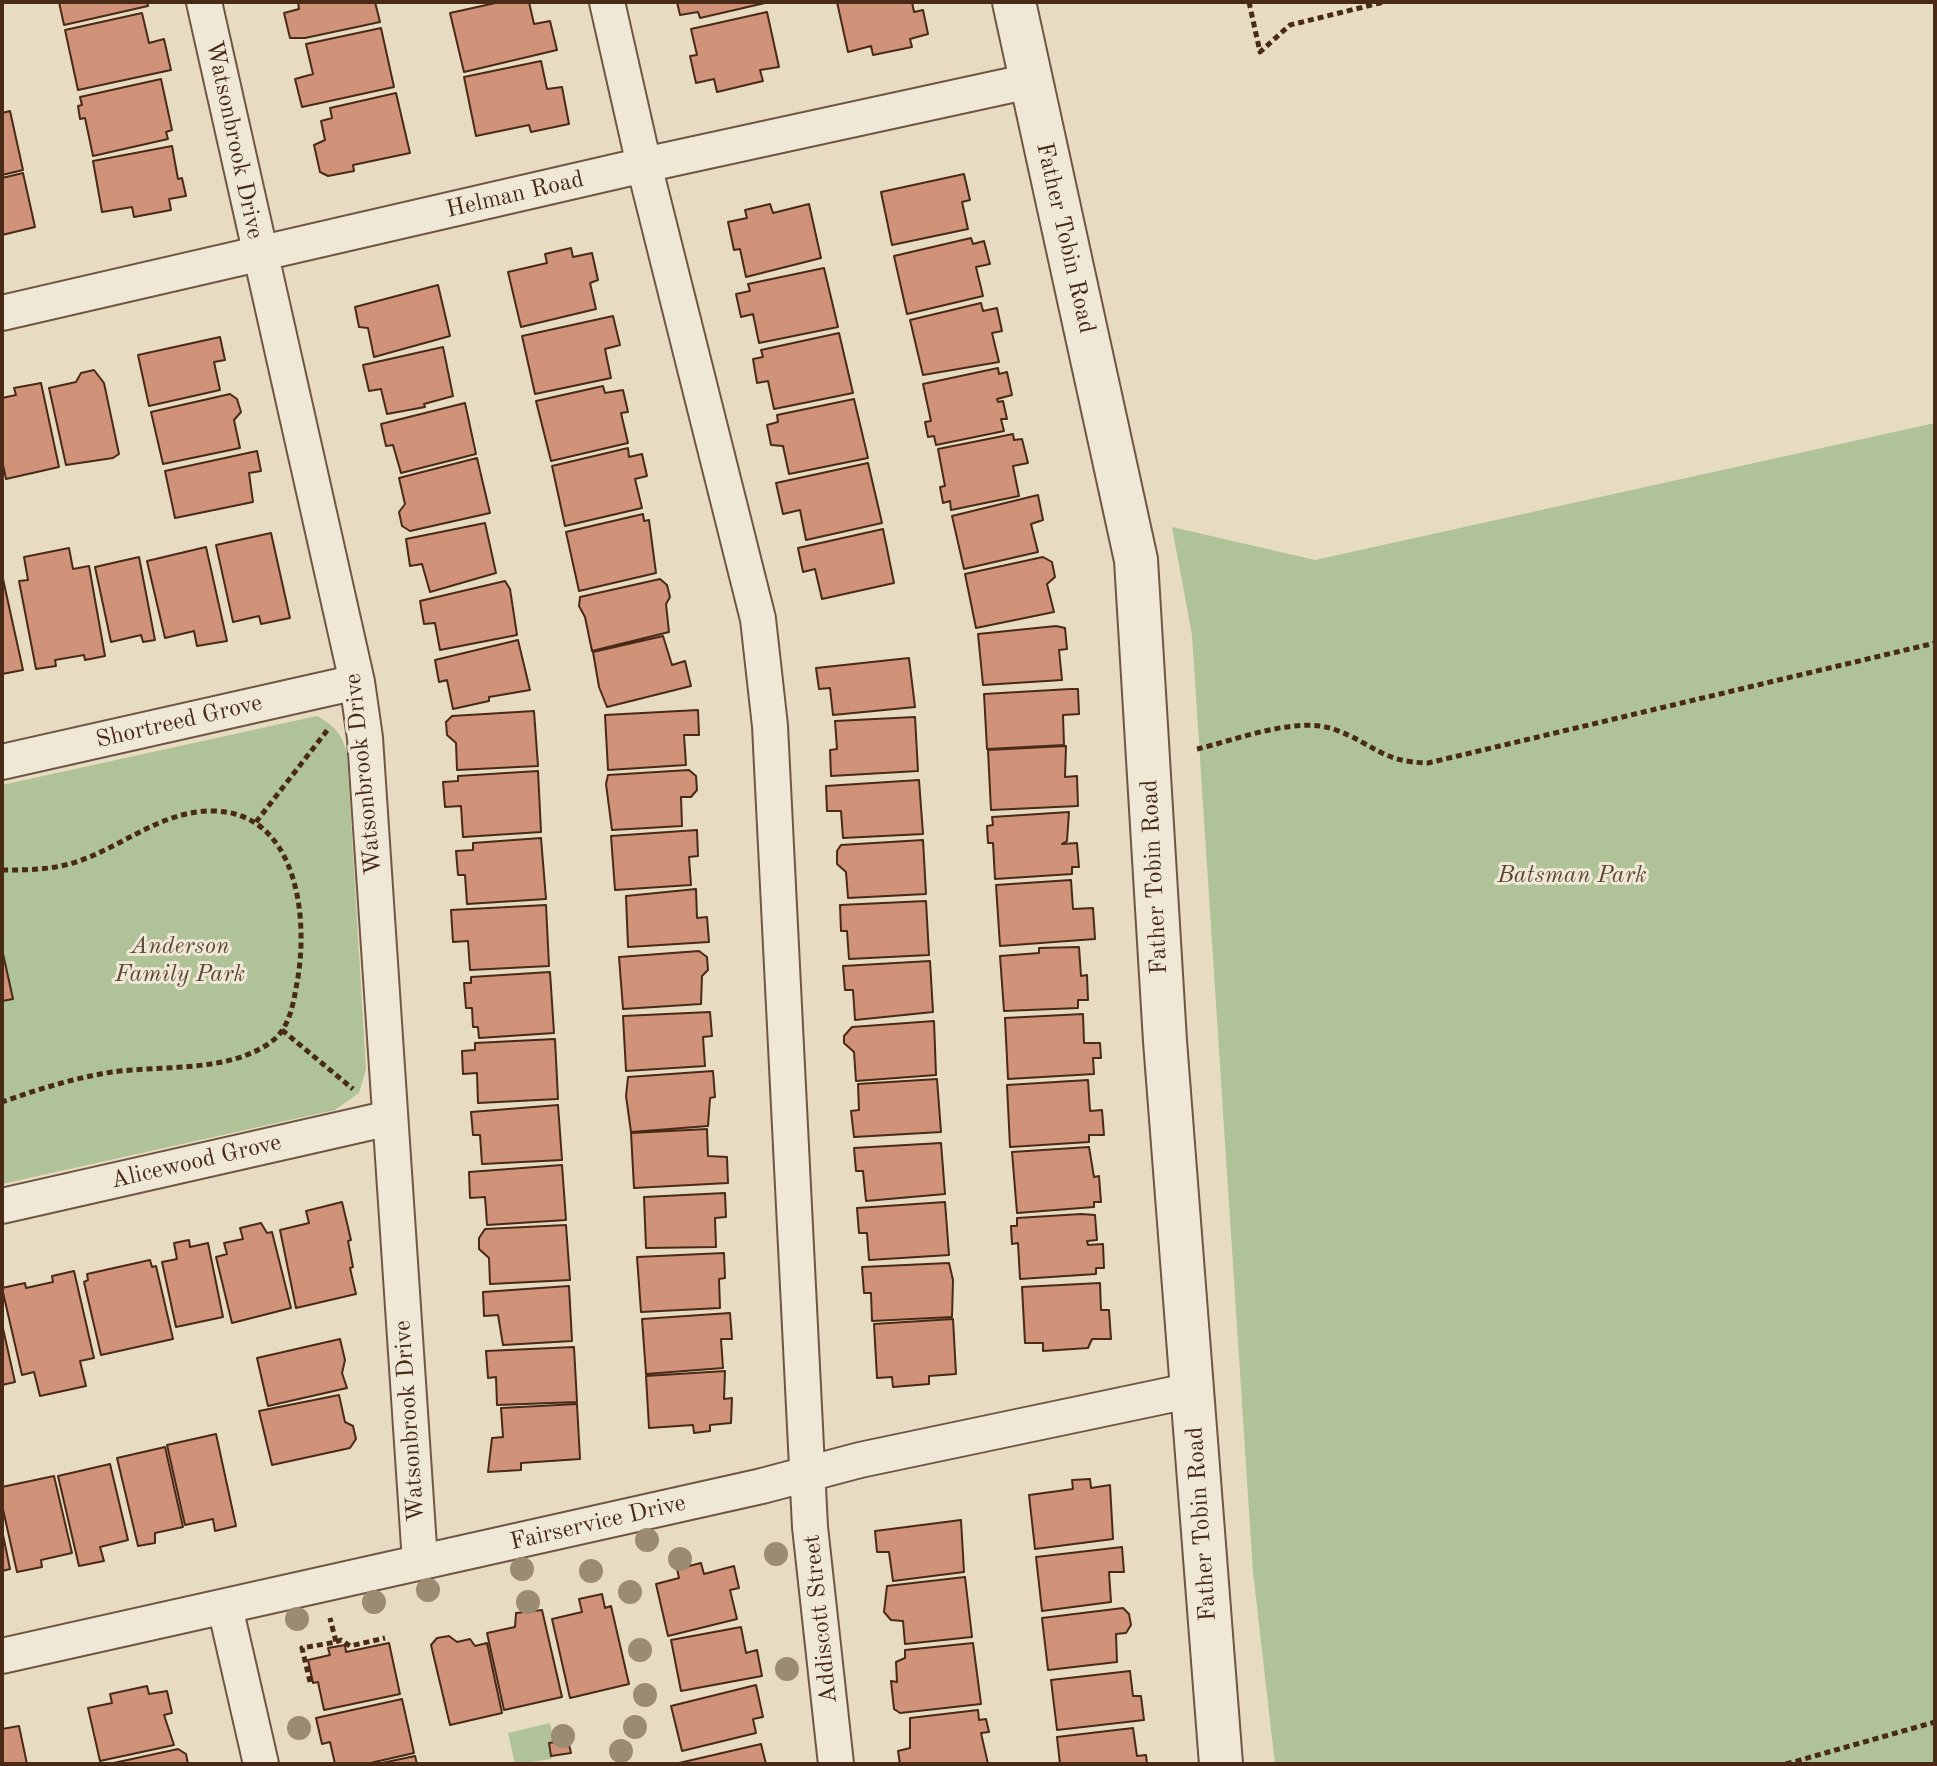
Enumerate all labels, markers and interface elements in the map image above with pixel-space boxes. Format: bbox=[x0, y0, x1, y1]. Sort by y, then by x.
street label: Watsonbrook Drive bbox=[199, 38, 269, 242]
street label: Father Tobin Road bbox=[1029, 140, 1101, 336]
street label: Helman Road bbox=[443, 165, 587, 225]
street label: Watsonbrook Drive bbox=[339, 672, 389, 876]
street label: Shortreed Grove bbox=[93, 689, 265, 755]
street label: Father Tobin Road bbox=[1136, 779, 1174, 975]
park label: Batsman Park bbox=[1497, 862, 1647, 890]
park label: Anderson Family Park bbox=[115, 933, 245, 989]
street label: Alicewood Grove bbox=[108, 1128, 284, 1196]
street label: Watsonbrook Drive bbox=[389, 1319, 431, 1523]
street label: Father Tobin Road bbox=[1181, 1426, 1223, 1622]
street label: Fairservice Drive bbox=[507, 1489, 689, 1557]
street label: Addiscott Street bbox=[798, 1533, 844, 1705]

